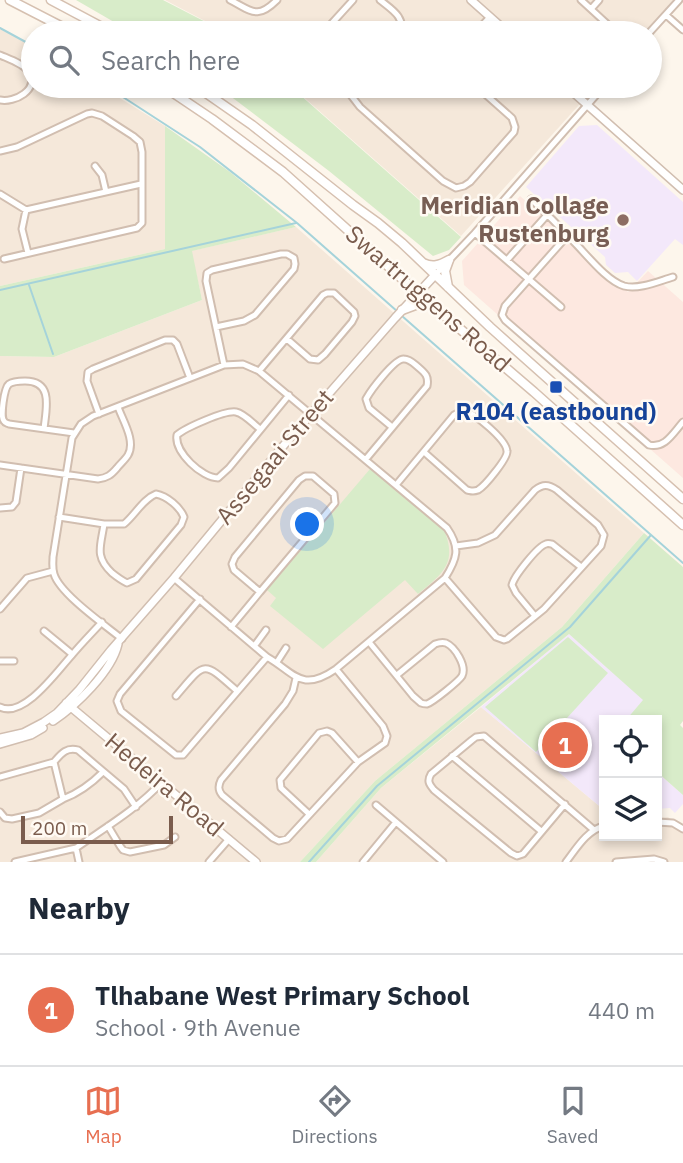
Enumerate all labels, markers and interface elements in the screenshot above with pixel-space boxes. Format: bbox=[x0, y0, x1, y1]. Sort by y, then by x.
search box bbox=[21, 21, 662, 98]
icon: search bbox=[45, 41, 83, 79]
text: Search here bbox=[101, 43, 240, 77]
place label: Meridian Collage Rustenburg bbox=[420, 189, 610, 249]
marker: Meridian Collage Rustenburg bbox=[615, 212, 631, 228]
street label: Swartruggens Road bbox=[339, 218, 518, 379]
marker: R104 (eastbound) bbox=[548, 379, 564, 395]
street label: Assegaai Street bbox=[208, 382, 340, 531]
place label: R104 (eastbound) bbox=[456, 395, 656, 427]
your location bbox=[290, 507, 324, 541]
map controls bbox=[599, 715, 662, 841]
button: locate bbox=[599, 715, 662, 778]
pin: 1 bbox=[542, 719, 588, 771]
street label: Hedeira Road bbox=[99, 725, 231, 843]
button: layers bbox=[599, 778, 662, 841]
scale bar bbox=[21, 813, 173, 845]
text: 200 m bbox=[32, 816, 87, 840]
text: Nearby bbox=[28, 888, 130, 927]
text: Tlhabane West Primary School bbox=[95, 978, 469, 1012]
text: 1 bbox=[44, 995, 58, 1025]
text: 440 m bbox=[588, 995, 655, 1025]
text: School · 9th Avenue bbox=[95, 1012, 301, 1042]
tab: Map bbox=[84, 1082, 122, 1148]
tab: Directions bbox=[291, 1082, 378, 1148]
tab: Saved bbox=[547, 1082, 599, 1148]

